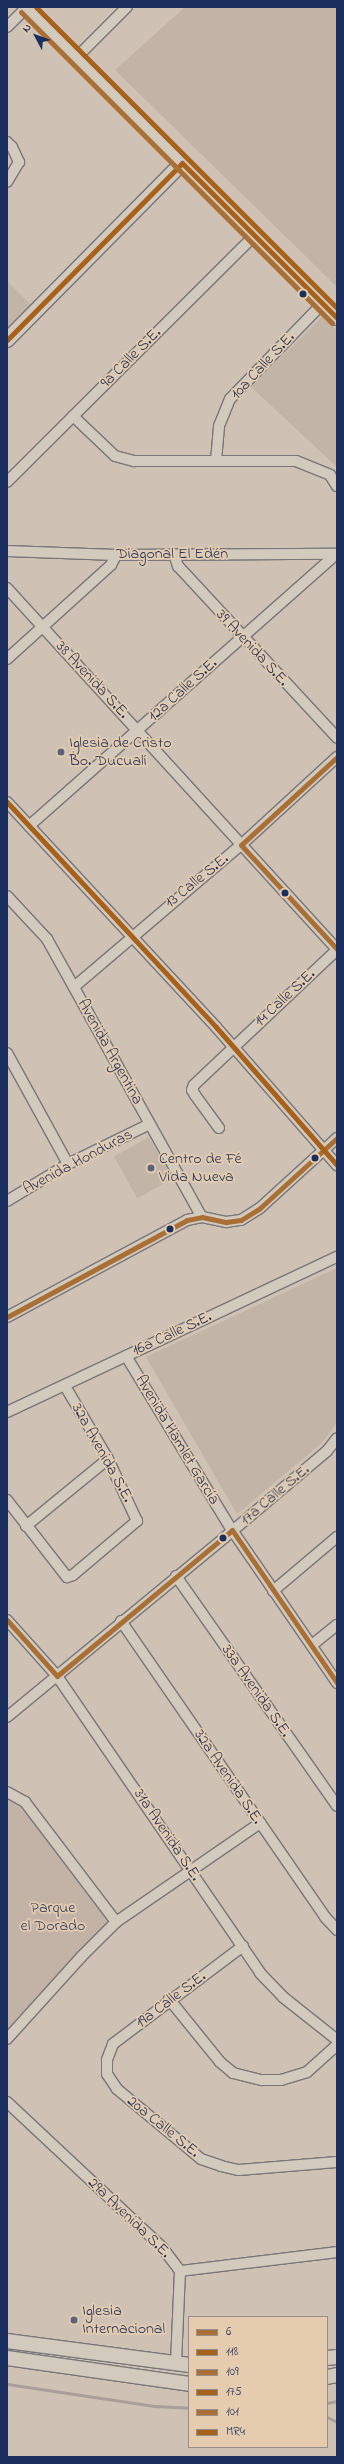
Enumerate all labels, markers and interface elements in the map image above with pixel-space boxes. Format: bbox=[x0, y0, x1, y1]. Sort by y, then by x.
north arrow bbox=[16, 16, 56, 56]
text: N bbox=[18, 20, 35, 36]
unlabelled marker bbox=[298, 289, 308, 299]
street label: 9a Calle S.E. bbox=[97, 324, 165, 392]
street label: 10a Calle S.E. bbox=[227, 328, 299, 404]
street label: Diagonal El Edén bbox=[116, 544, 228, 564]
street label: 39 Avenida S.E. bbox=[212, 606, 292, 690]
street label: 38 Avenida S.E. bbox=[51, 637, 133, 723]
street label: 12a Calle S.E. bbox=[145, 654, 221, 726]
place label: Iglesia de Cristo Bo. Ducualí bbox=[69, 733, 171, 771]
marker: Iglesia de Cristo Bo. Ducualí bbox=[56, 747, 66, 757]
street label: 13 Calle S.E. bbox=[161, 850, 233, 912]
unlabelled marker bbox=[280, 888, 290, 898]
street label: 14 Calle S.E. bbox=[251, 965, 319, 1031]
street label: Avenida Argentina bbox=[73, 996, 147, 1108]
street label: Avenida Honduras bbox=[20, 1125, 136, 1199]
place label: Centro de Fé Vida Nueva bbox=[159, 1149, 242, 1187]
unlabelled marker bbox=[310, 1153, 320, 1163]
marker: Centro de Fé Vida Nueva bbox=[146, 1163, 156, 1173]
unlabelled marker bbox=[165, 1224, 175, 1234]
street label: 16a Calle S.E. bbox=[129, 1307, 215, 1361]
street label: Avenida Hamlet García bbox=[131, 1372, 223, 1508]
street label: 32a Avenida S.E. bbox=[67, 1400, 137, 1506]
street label: 17a Calle S.E. bbox=[236, 1460, 314, 1530]
unlabelled marker bbox=[218, 1533, 228, 1543]
street label: 33a Avenida S.E. bbox=[217, 1641, 295, 1741]
street label: 32a Avenida S.E. bbox=[189, 1726, 267, 1828]
street label: 31a Avenida S.E. bbox=[129, 1785, 205, 1885]
park label: Parque el Dorado bbox=[21, 1898, 85, 1936]
street label: 19a Calle S.E. bbox=[132, 1967, 210, 2033]
street label: 20a Calle S.E. bbox=[123, 2092, 203, 2162]
street label: 29a Avenida S.E. bbox=[83, 2174, 175, 2262]
place label: Iglesia Internacional bbox=[82, 2301, 165, 2339]
marker: Iglesia Internacional bbox=[69, 2315, 79, 2325]
legend bbox=[188, 2316, 328, 2448]
text: 6 bbox=[226, 2323, 231, 2341]
text: 118 bbox=[226, 2343, 238, 2361]
text: 109 bbox=[226, 2363, 239, 2381]
text: 175 bbox=[226, 2383, 242, 2401]
text: 101 bbox=[226, 2403, 239, 2421]
text: MR4 bbox=[226, 2423, 245, 2441]

